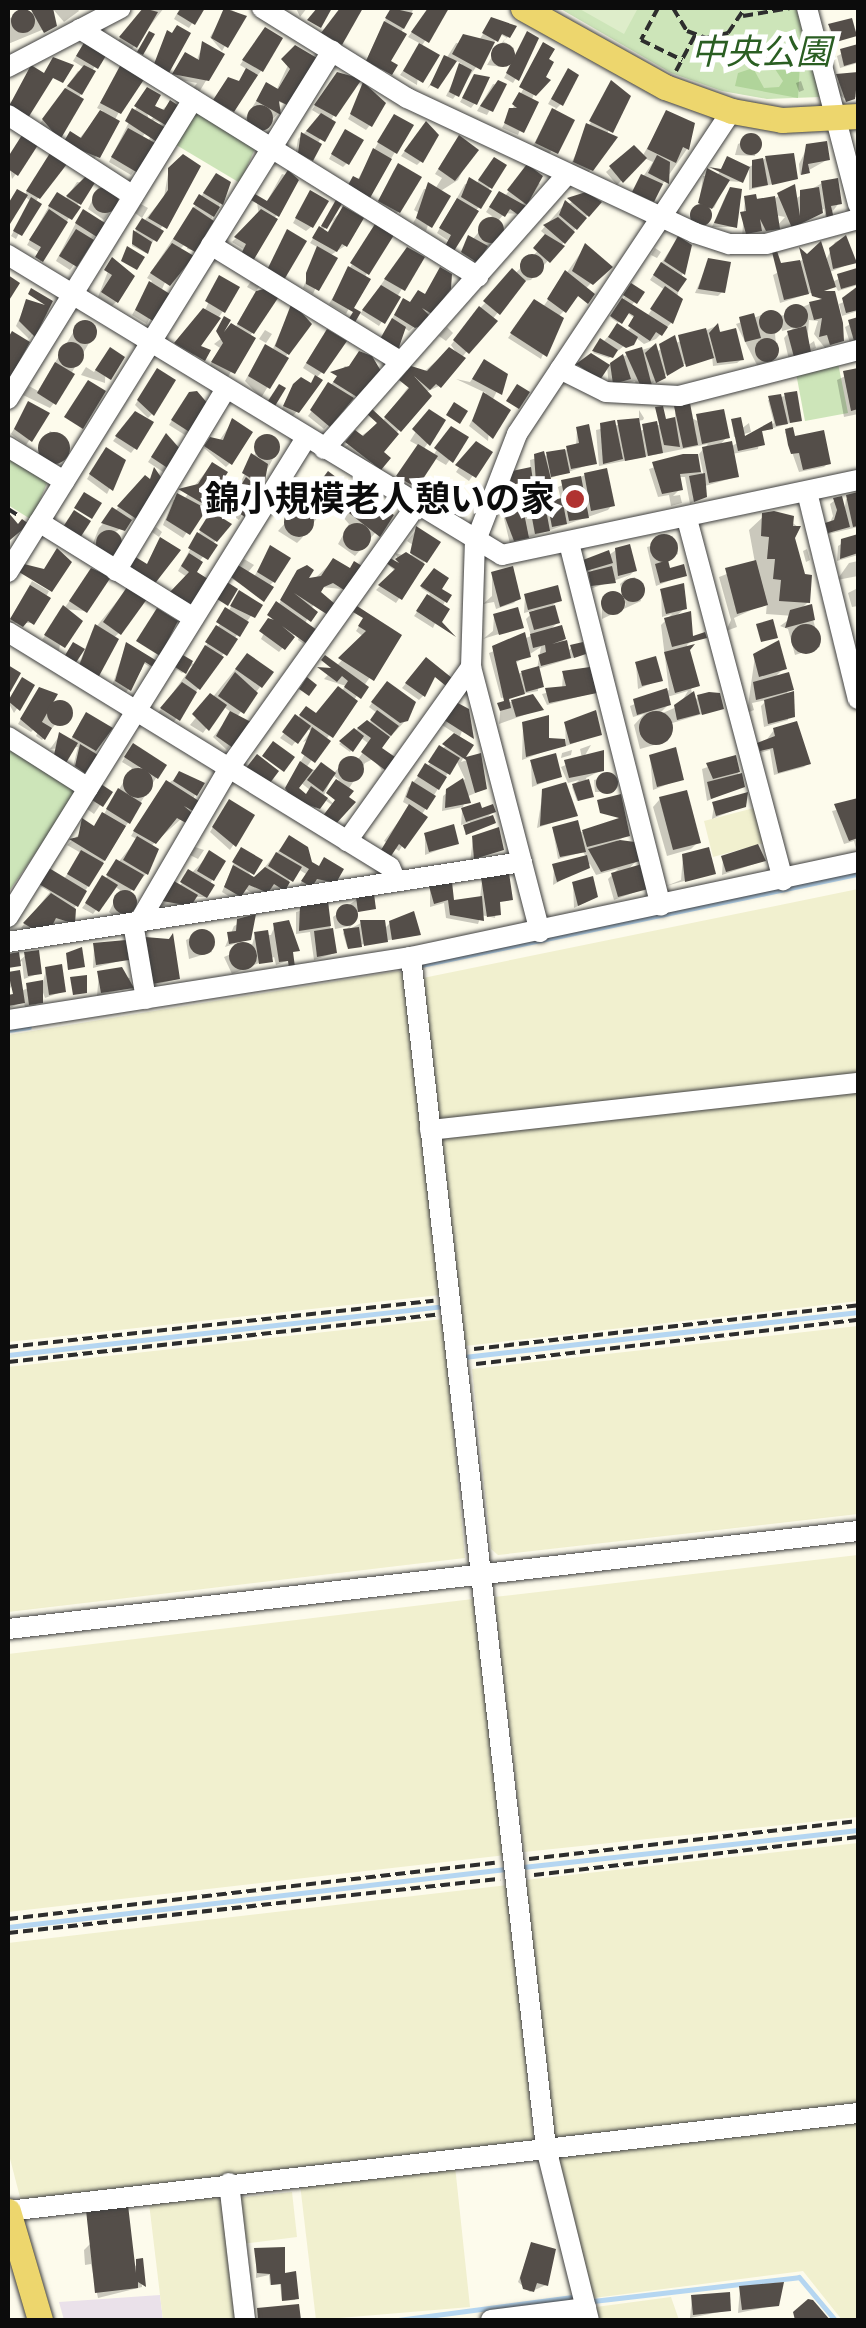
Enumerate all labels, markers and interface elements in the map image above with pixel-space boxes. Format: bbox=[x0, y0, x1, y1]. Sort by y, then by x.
park label: 中央公園 bbox=[691, 31, 831, 73]
place label: 錦小規模老人憩いの家 bbox=[205, 478, 555, 520]
marker: 錦小規模老人憩いの家 bbox=[564, 488, 586, 510]

